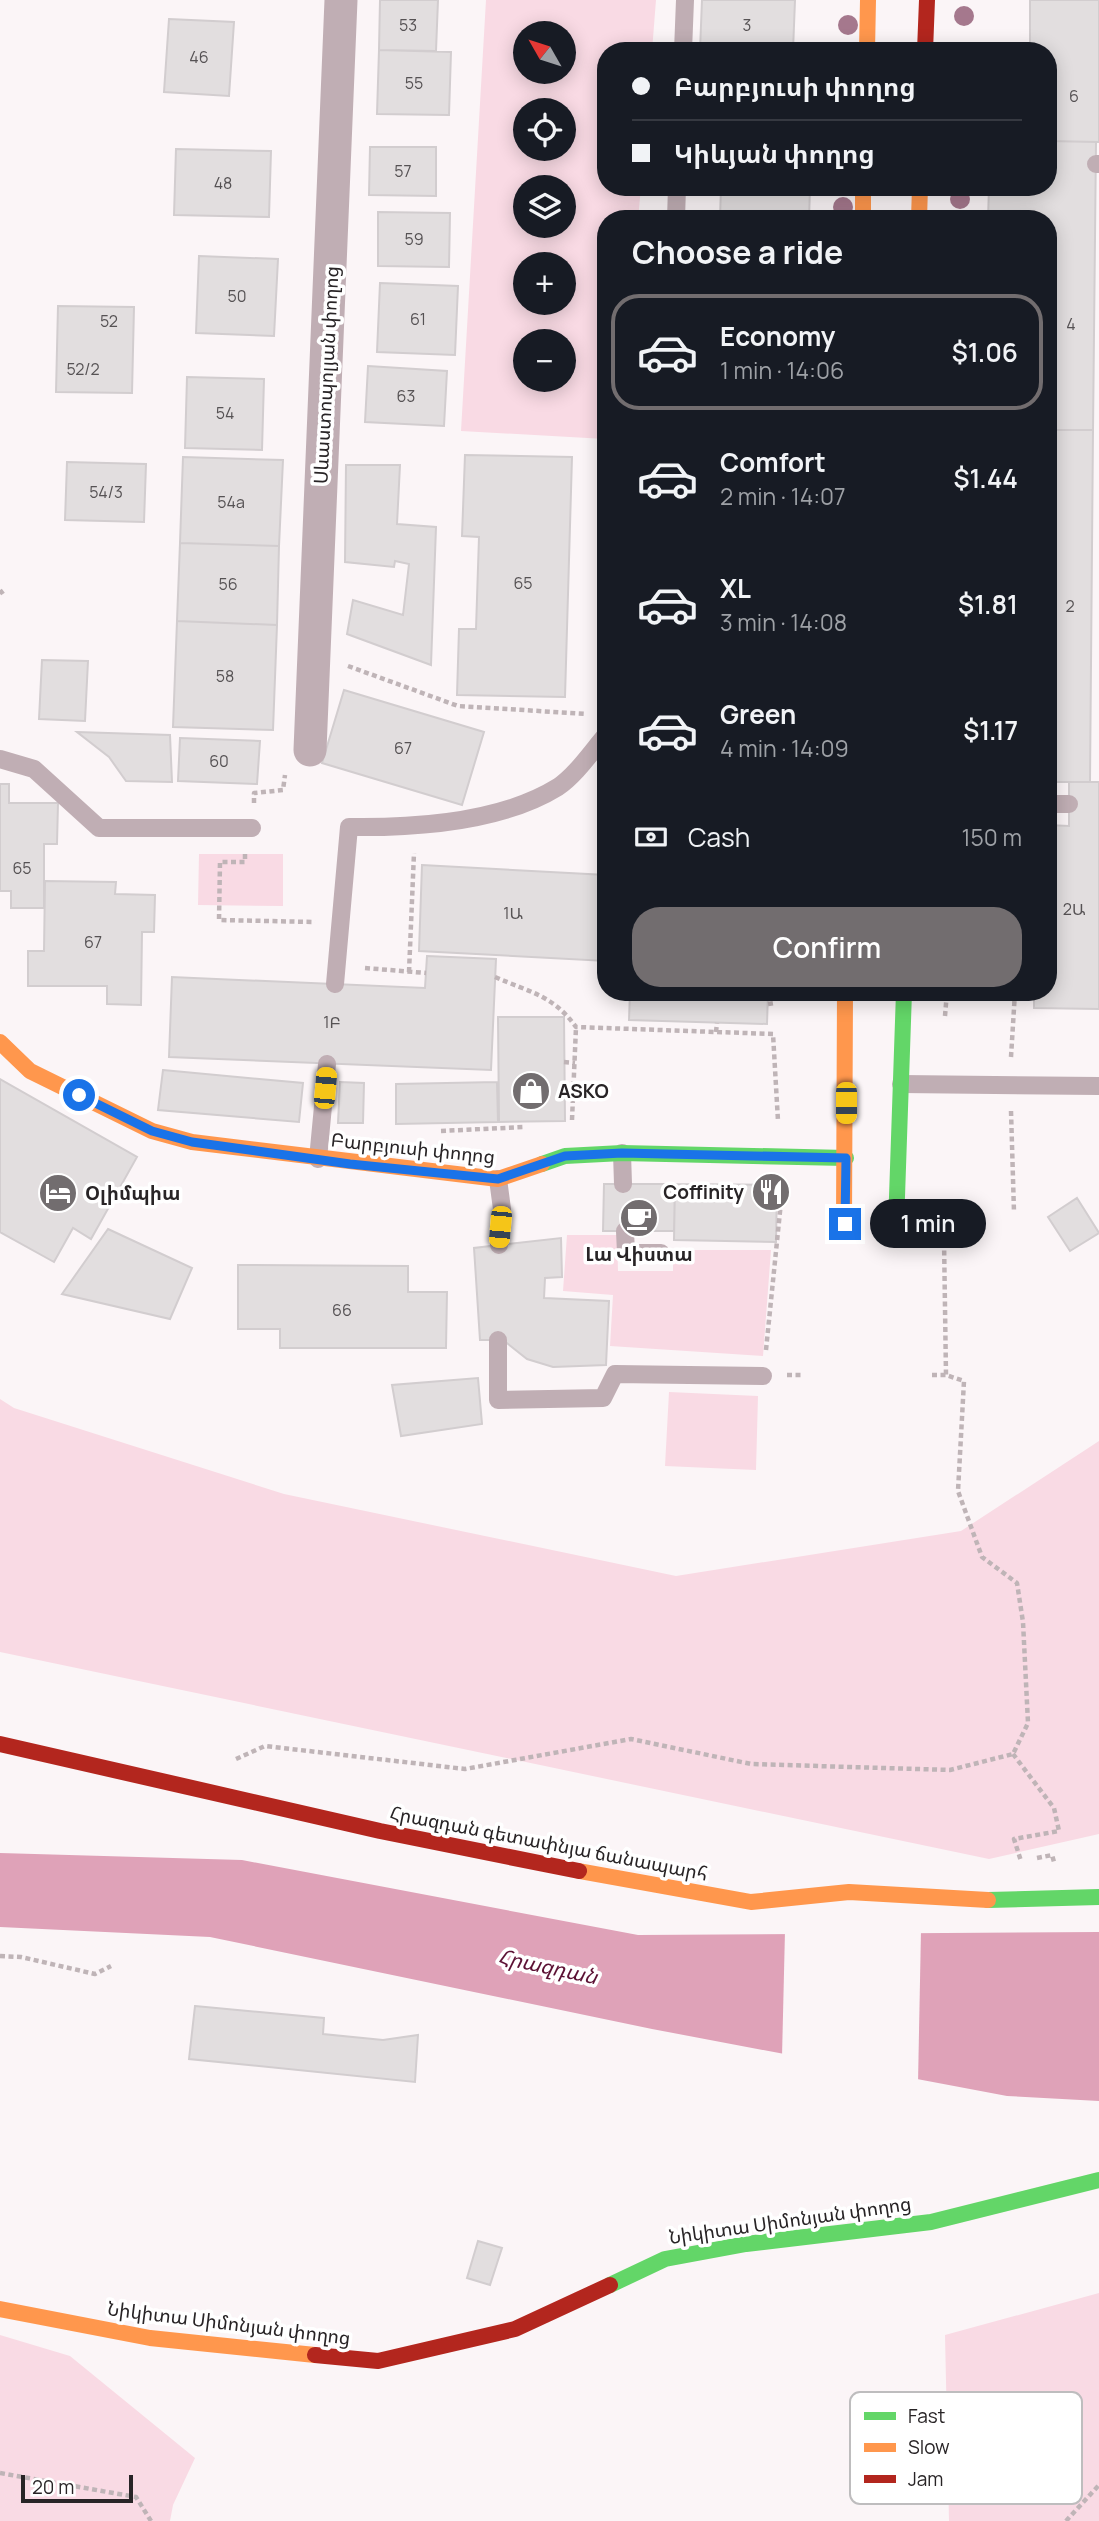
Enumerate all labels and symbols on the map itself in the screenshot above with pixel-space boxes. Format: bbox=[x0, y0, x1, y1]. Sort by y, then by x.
house number: 53 bbox=[399, 14, 417, 36]
house number: 3 bbox=[743, 14, 751, 36]
north arrow bbox=[513, 21, 576, 84]
house number: 46 bbox=[189, 46, 209, 68]
house number: 55 bbox=[405, 72, 423, 94]
house number: 6 bbox=[1069, 85, 1079, 107]
house number: 57 bbox=[394, 160, 412, 182]
house number: 48 bbox=[214, 172, 232, 194]
house number: 59 bbox=[404, 228, 424, 250]
street label: Սևաստոպոլյան փողոց bbox=[307, 265, 345, 485]
house number: 50 bbox=[228, 285, 247, 307]
house number: 61 bbox=[410, 308, 426, 330]
house number: 52 bbox=[100, 310, 118, 332]
house number: 4 bbox=[1066, 313, 1076, 335]
house number: 52/2 bbox=[66, 358, 100, 380]
house number: 63 bbox=[397, 385, 415, 407]
house number: 54 bbox=[216, 402, 234, 424]
house number: 54/3 bbox=[89, 481, 123, 503]
house number: 54a bbox=[217, 491, 245, 513]
house number: 65 bbox=[513, 572, 533, 594]
house number: 56 bbox=[218, 573, 238, 595]
house number: 2 bbox=[1065, 595, 1075, 617]
house number: 58 bbox=[216, 665, 234, 687]
house number: 67 bbox=[394, 737, 412, 759]
house number: 60 bbox=[209, 750, 229, 772]
house number: 65 bbox=[12, 857, 32, 879]
house number: 2Ա bbox=[1063, 898, 1085, 920]
house number: 1Ա bbox=[503, 902, 523, 924]
house number: 67 bbox=[84, 931, 102, 953]
house number: 1Բ bbox=[323, 1011, 341, 1033]
car bbox=[313, 1066, 338, 1110]
shop icon: ASKO bbox=[510, 1070, 552, 1112]
place label: ASKO bbox=[558, 1078, 609, 1104]
route start bbox=[63, 1079, 95, 1111]
car bbox=[836, 1082, 857, 1124]
street label: Բարբյուսի փողոց bbox=[330, 1126, 496, 1170]
restaurant icon: Coffinity bbox=[750, 1171, 792, 1213]
hotel icon: Օլիմպիա bbox=[37, 1172, 79, 1214]
place label: Coffinity bbox=[663, 1179, 744, 1205]
place label: Օլիմպիա bbox=[85, 1180, 180, 1206]
cafe icon: Լա Վիստա bbox=[618, 1197, 660, 1239]
callout: 1 min bbox=[870, 1200, 985, 1248]
car bbox=[488, 1205, 513, 1249]
route end bbox=[829, 1208, 861, 1240]
place label: Լա Վիստա bbox=[585, 1241, 693, 1267]
house number: 66 bbox=[332, 1299, 352, 1321]
street label: Հրազդան գետափնյա ճանապարհ bbox=[388, 1799, 710, 1887]
water label: Հրազդան bbox=[496, 1942, 601, 1990]
street label: Նիկիտա Սիմոնյան փողոց bbox=[667, 2190, 913, 2250]
street label: Նիկիտա Սիմոնյան փողոց bbox=[106, 2295, 352, 2351]
legend bbox=[850, 2392, 1082, 2504]
text: Fast bbox=[908, 2403, 945, 2429]
text: Slow bbox=[908, 2434, 950, 2460]
text: Jam bbox=[908, 2466, 943, 2492]
scale bar bbox=[21, 2472, 133, 2504]

